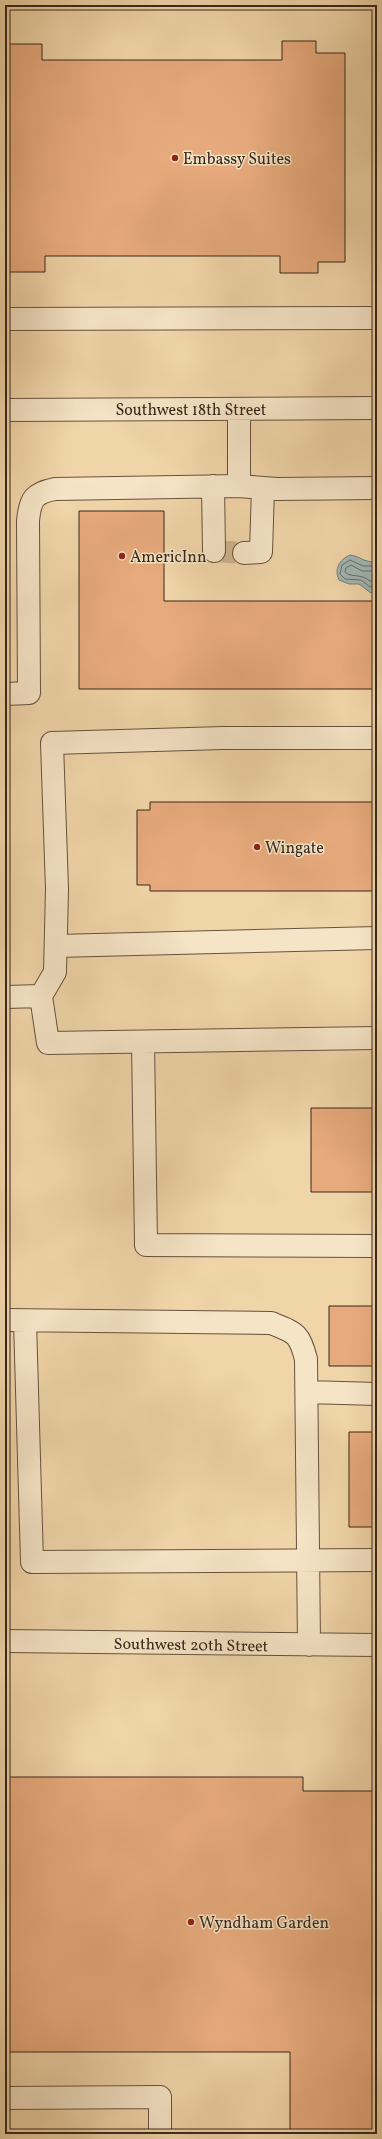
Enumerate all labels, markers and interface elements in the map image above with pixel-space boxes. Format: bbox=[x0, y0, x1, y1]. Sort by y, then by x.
place label: Embassy Suites bbox=[183, 149, 291, 171]
marker: Embassy Suites bbox=[170, 153, 180, 163]
street label: Southwest 18th Street bbox=[116, 400, 267, 422]
place label: AmericInn bbox=[130, 547, 206, 569]
marker: AmericInn bbox=[117, 551, 127, 561]
place label: Wingate bbox=[265, 838, 324, 860]
marker: Wingate bbox=[252, 842, 262, 852]
street label: Southwest 20th Street bbox=[113, 1634, 269, 1658]
place label: Wyndham Garden bbox=[199, 1913, 329, 1935]
marker: Wyndham Garden bbox=[186, 1917, 196, 1927]

